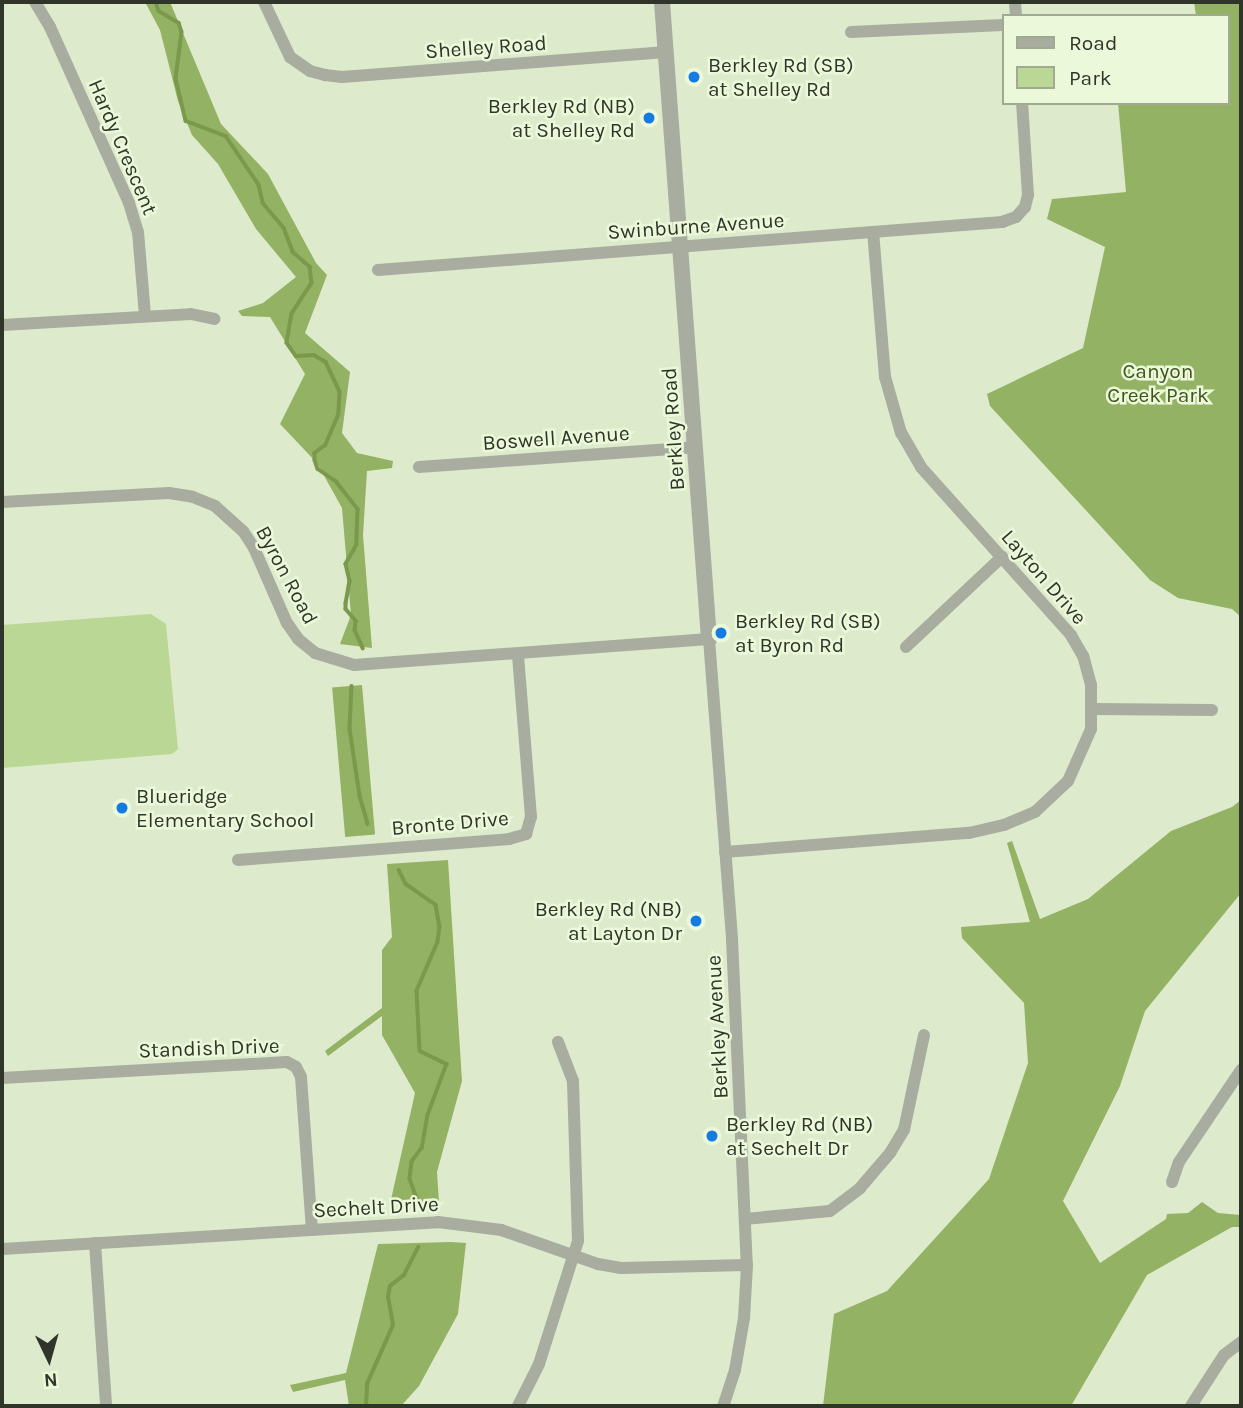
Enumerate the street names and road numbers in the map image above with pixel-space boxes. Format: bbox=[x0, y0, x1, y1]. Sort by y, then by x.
street label: Shelley Road bbox=[424, 30, 548, 64]
street label: Hardy Crescent bbox=[83, 75, 163, 219]
street label: Swinburne Avenue bbox=[607, 207, 785, 245]
street label: Berkley Road bbox=[656, 367, 690, 491]
street label: Boswell Avenue bbox=[482, 420, 630, 456]
street label: Byron Road bbox=[251, 521, 323, 629]
street label: Layton Drive bbox=[996, 524, 1092, 630]
street label: Bronte Drive bbox=[390, 805, 510, 841]
street label: Berkley Avenue bbox=[701, 955, 733, 1099]
street label: Standish Drive bbox=[138, 1033, 280, 1063]
street label: Sechelt Drive bbox=[313, 1191, 439, 1223]

